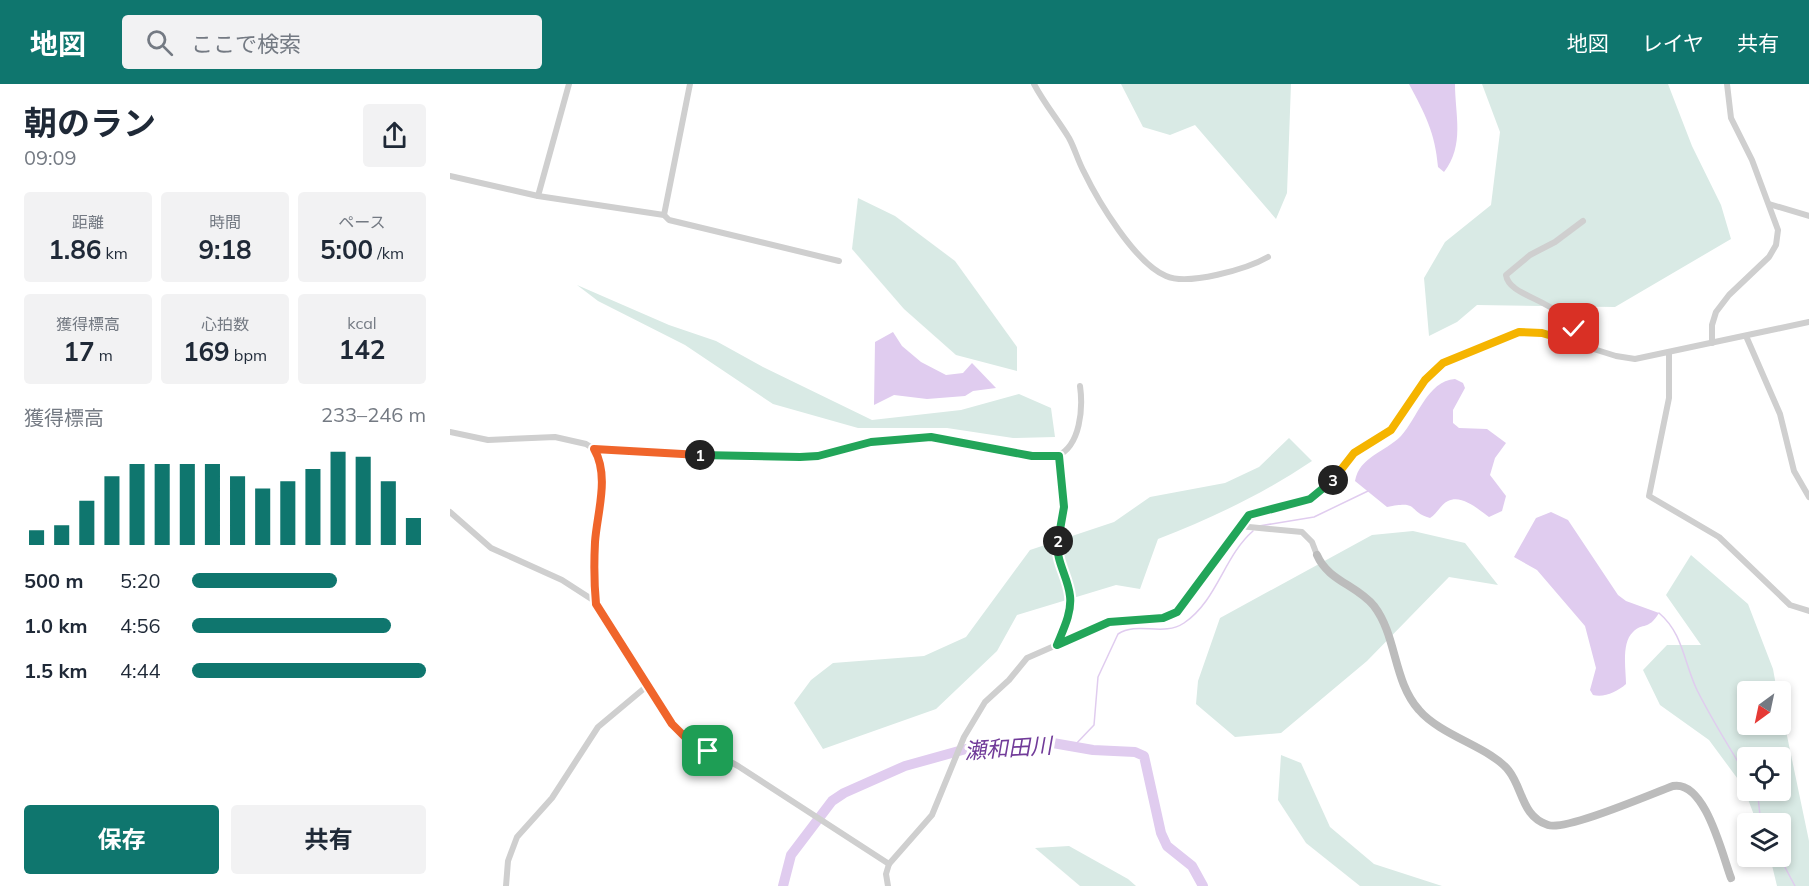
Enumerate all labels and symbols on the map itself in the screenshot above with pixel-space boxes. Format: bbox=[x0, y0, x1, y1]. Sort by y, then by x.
pin bbox=[1548, 303, 1599, 354]
pin: 1 bbox=[685, 440, 715, 470]
pin: 3 bbox=[1318, 465, 1348, 495]
pin: 2 bbox=[1043, 526, 1073, 556]
north arrow bbox=[1737, 681, 1791, 735]
pin bbox=[682, 725, 733, 776]
water label: 瀬和田川 bbox=[963, 731, 1055, 765]

